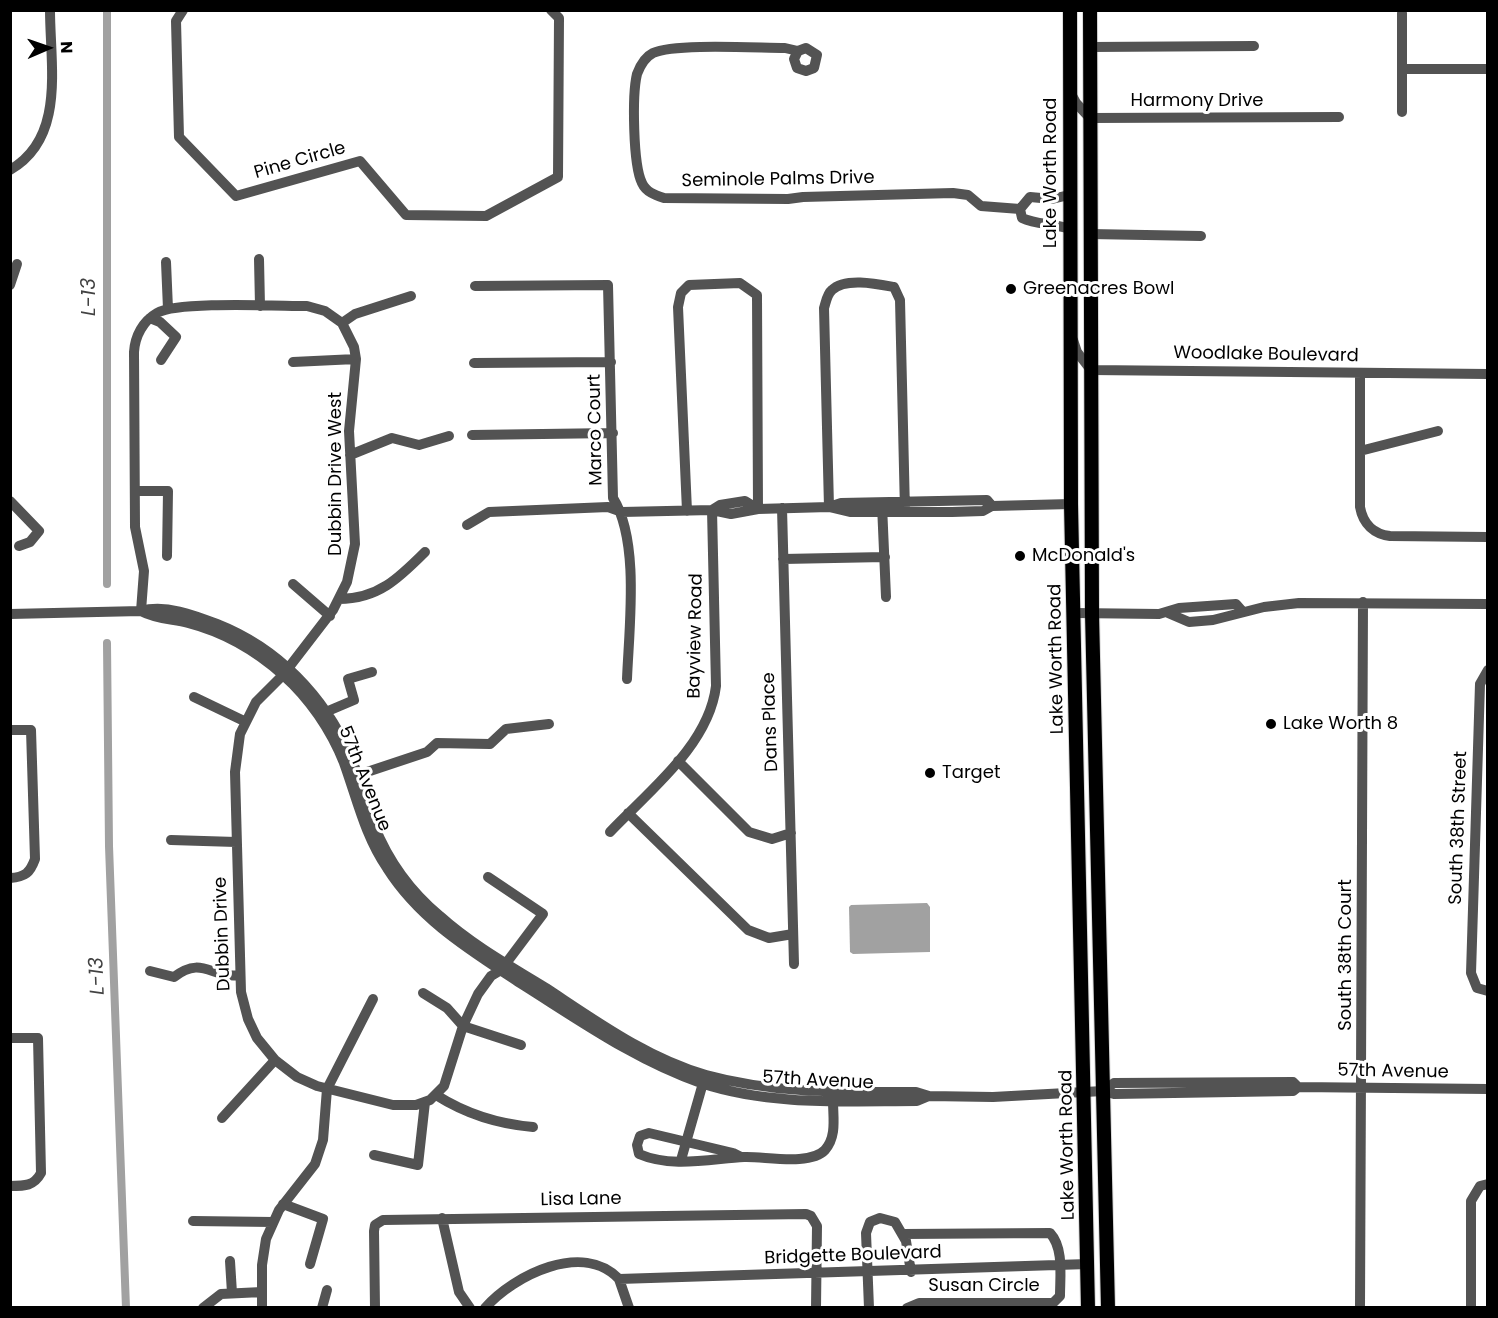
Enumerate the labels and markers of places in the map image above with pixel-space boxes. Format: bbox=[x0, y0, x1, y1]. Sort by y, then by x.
place label: Greenacres Bowl bbox=[1023, 278, 1174, 300]
marker: Greenacres Bowl bbox=[1004, 282, 1018, 296]
place label: McDonald's bbox=[1032, 545, 1135, 567]
marker: McDonald's bbox=[1013, 549, 1027, 563]
place label: Lake Worth 8 bbox=[1283, 713, 1398, 735]
marker: Lake Worth 8 bbox=[1264, 717, 1278, 731]
place label: Target bbox=[942, 762, 1000, 784]
marker: Target bbox=[923, 766, 937, 780]

